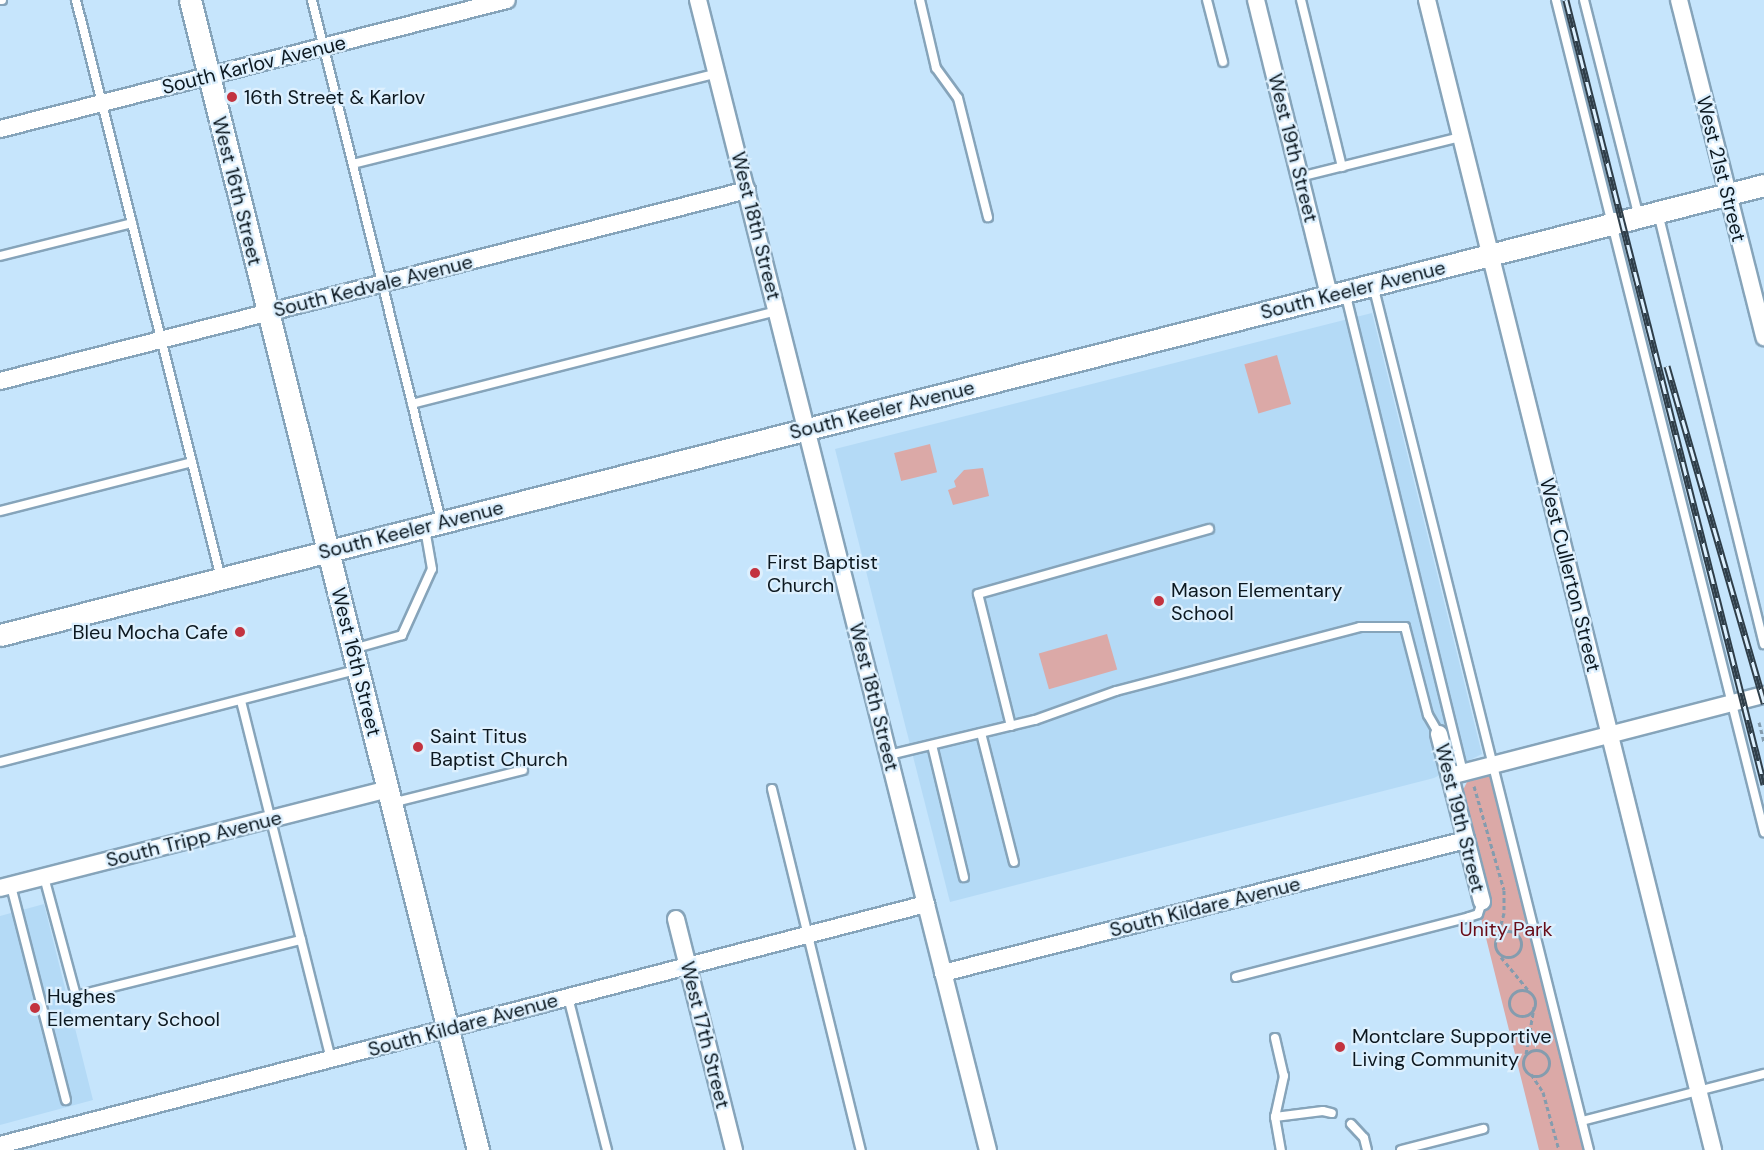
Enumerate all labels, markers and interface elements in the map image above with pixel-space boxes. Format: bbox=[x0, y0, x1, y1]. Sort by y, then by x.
street label: South Karlov Avenue bbox=[160, 31, 348, 99]
street label: West 19th Street bbox=[1263, 71, 1323, 225]
place label: 16th Street & Karlov bbox=[244, 85, 425, 109]
marker: 16th Street & Karlov bbox=[225, 90, 239, 104]
street label: West 21st Street bbox=[1691, 93, 1751, 245]
street label: West 16th Street bbox=[207, 114, 267, 268]
street label: West 18th Street bbox=[726, 149, 786, 303]
street label: South Kedvale Avenue bbox=[271, 250, 475, 322]
street label: South Keeler Avenue bbox=[1258, 255, 1448, 325]
street label: South Keeler Avenue bbox=[787, 375, 977, 445]
street label: West Cullerton Street bbox=[1534, 476, 1606, 674]
street label: South Keeler Avenue bbox=[316, 495, 506, 565]
place label: First Baptist Church bbox=[767, 550, 878, 597]
marker: First Baptist Church bbox=[748, 566, 762, 580]
place label: Mason Elementary School bbox=[1171, 578, 1342, 625]
street label: West 16th Street bbox=[326, 585, 386, 739]
marker: Mason Elementary School bbox=[1152, 594, 1166, 608]
place label: Bleu Mocha Cafe bbox=[73, 620, 228, 644]
street label: West 18th Street bbox=[844, 620, 904, 774]
marker: Bleu Mocha Cafe bbox=[233, 625, 247, 639]
place label: Saint Titus Baptist Church bbox=[430, 724, 568, 771]
marker: Saint Titus Baptist Church bbox=[411, 740, 425, 754]
street label: West 19th Street bbox=[1430, 741, 1490, 895]
street label: South Tripp Avenue bbox=[104, 806, 284, 872]
street label: South Kildare Avenue bbox=[1107, 872, 1303, 942]
park label: Unity Park bbox=[1459, 917, 1553, 941]
street label: West 17th Street bbox=[675, 959, 735, 1111]
place label: Hughes Elementary School bbox=[47, 984, 220, 1031]
street label: South Kildare Avenue bbox=[365, 988, 561, 1062]
marker: Hughes Elementary School bbox=[28, 1001, 42, 1015]
place label: Montclare Supportive Living Community bbox=[1352, 1024, 1552, 1071]
marker: Montclare Supportive Living Community bbox=[1333, 1040, 1347, 1054]

